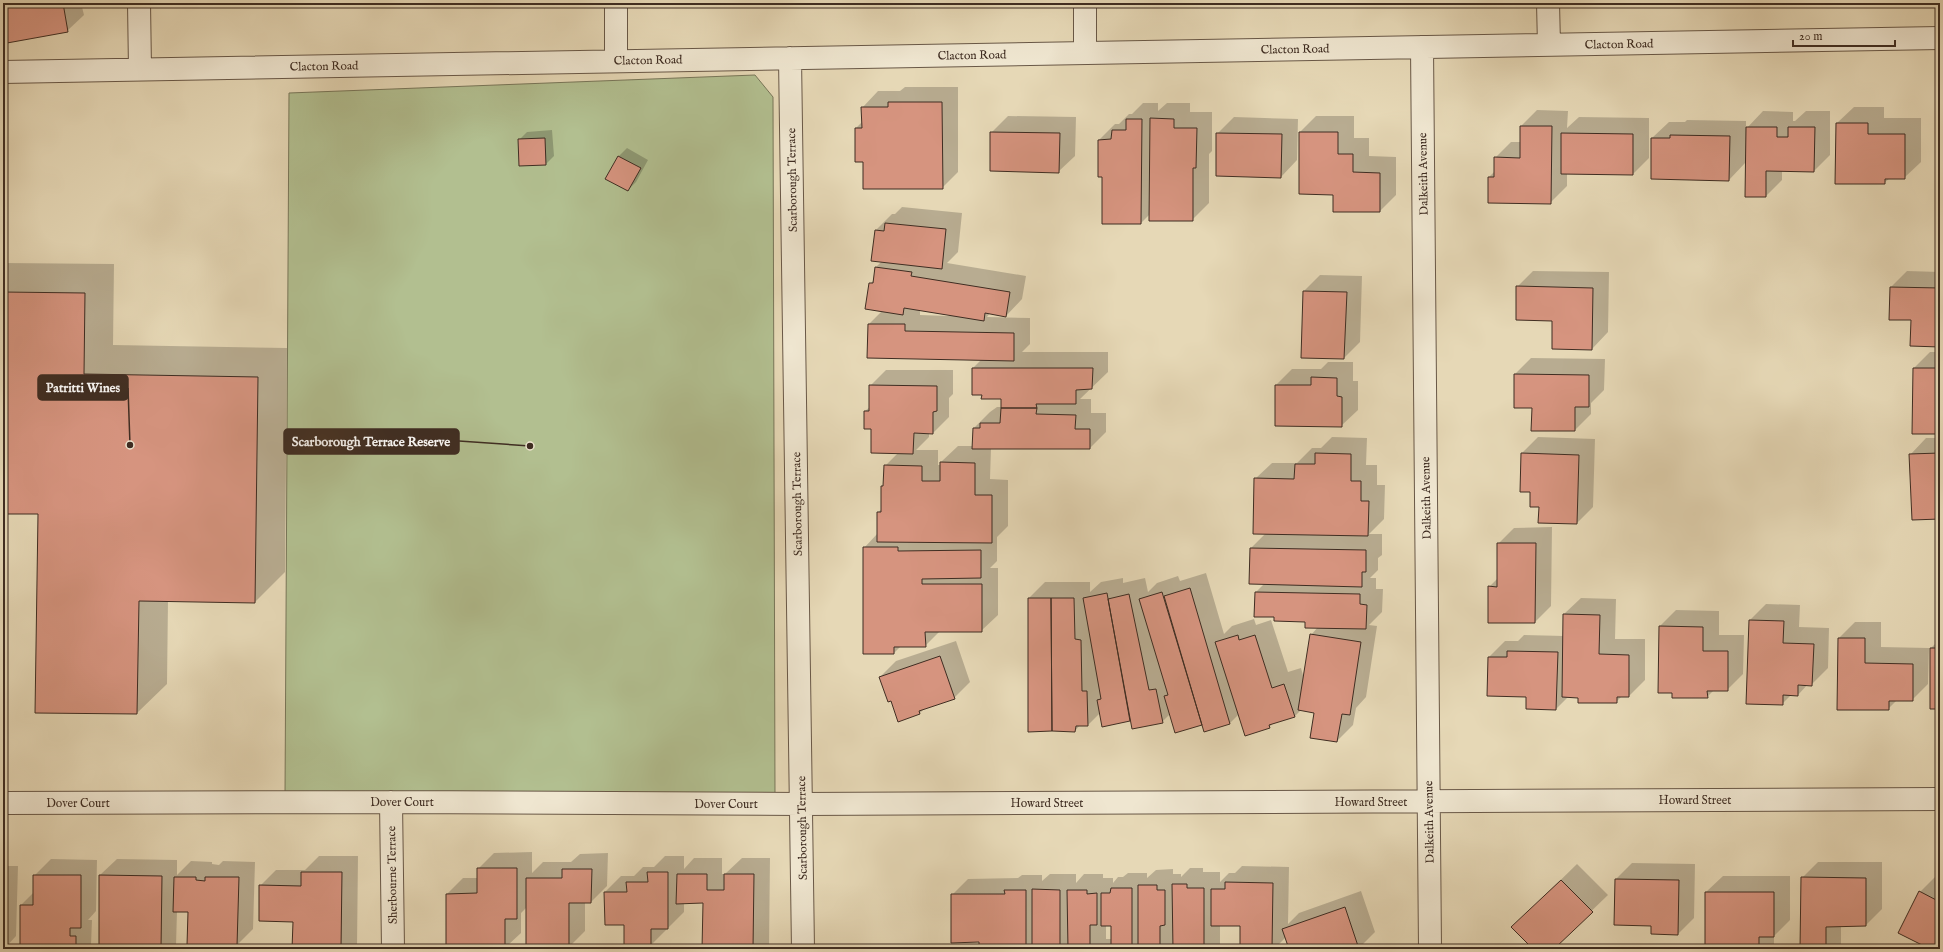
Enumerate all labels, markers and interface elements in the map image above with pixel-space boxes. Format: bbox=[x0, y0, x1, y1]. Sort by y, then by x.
scale bar bbox=[1793, 22, 1895, 48]
text: 20 m bbox=[1799, 29, 1822, 44]
street label: Clacton Road bbox=[1584, 36, 1654, 53]
street label: Clacton Road bbox=[1260, 41, 1330, 58]
street label: Clacton Road bbox=[937, 47, 1007, 64]
street label: Clacton Road bbox=[613, 52, 683, 69]
street label: Clacton Road bbox=[289, 58, 359, 75]
street label: Scarborough Terrace bbox=[784, 127, 801, 232]
street label: Dalkeith Avenue bbox=[1415, 132, 1432, 216]
callout: Patritti Wines bbox=[38, 375, 128, 400]
text: Patritti Wines bbox=[46, 380, 121, 397]
callout: Scarborough Terrace Reserve bbox=[284, 429, 459, 454]
text: Scarborough Terrace Reserve bbox=[292, 434, 450, 451]
street label: Scarborough Terrace bbox=[789, 451, 806, 556]
street label: Dalkeith Avenue bbox=[1418, 456, 1435, 540]
street label: Scarborough Terrace bbox=[794, 775, 811, 880]
street label: Dalkeith Avenue bbox=[1421, 780, 1438, 864]
street label: Howard Street bbox=[1659, 793, 1731, 808]
street label: Dover Court bbox=[370, 795, 434, 810]
street label: Howard Street bbox=[1335, 795, 1407, 810]
street label: Dover Court bbox=[46, 796, 110, 811]
street label: Howard Street bbox=[1011, 796, 1083, 811]
street label: Dover Court bbox=[694, 797, 758, 812]
street label: Sherbourne Terrace bbox=[384, 825, 401, 924]

